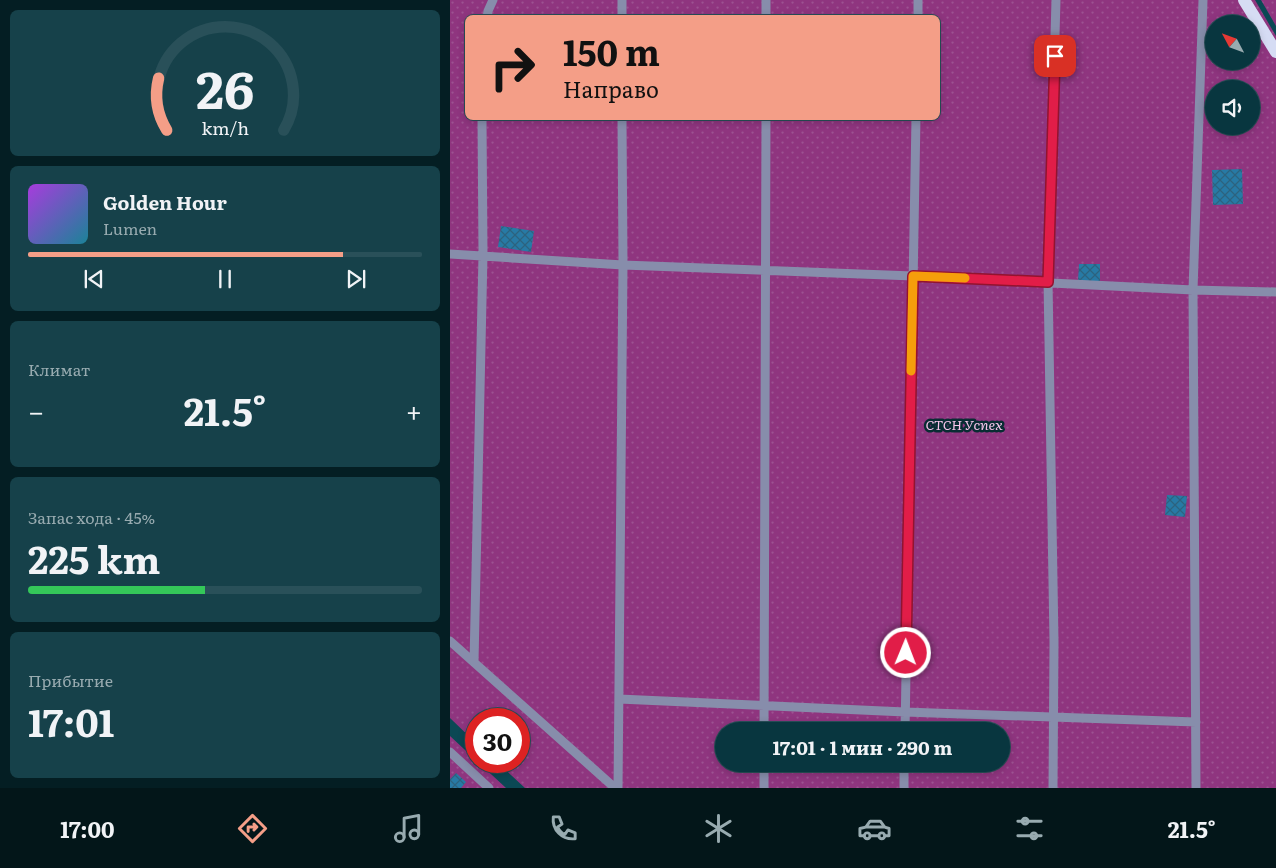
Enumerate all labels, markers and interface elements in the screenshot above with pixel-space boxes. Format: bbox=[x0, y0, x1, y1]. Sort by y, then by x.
north arrow bbox=[1205, 15, 1260, 70]
map controls bbox=[1205, 15, 1260, 135]
text: 150 m bbox=[563, 25, 660, 77]
icon: right bbox=[480, 35, 545, 100]
pin bbox=[1034, 35, 1076, 77]
icon: arrive bbox=[1041, 42, 1069, 70]
text: 26 bbox=[196, 48, 254, 125]
text: Направо bbox=[563, 72, 659, 105]
button: sound bbox=[1205, 80, 1260, 135]
text: km/h bbox=[201, 114, 249, 141]
text: Golden Hour bbox=[103, 188, 227, 216]
text: Lumen bbox=[103, 216, 157, 240]
icon: previous bbox=[80, 265, 108, 293]
icon: pause bbox=[211, 265, 239, 293]
icon: next bbox=[342, 265, 370, 293]
text: Климат bbox=[28, 357, 90, 381]
text: 21.5° bbox=[184, 381, 266, 438]
text: − bbox=[28, 389, 44, 431]
text: + bbox=[406, 389, 422, 431]
park label: СТСН Успех bbox=[925, 414, 1003, 434]
text: Запас хода · 45% bbox=[28, 505, 155, 529]
text: 225 km bbox=[28, 529, 160, 586]
position arrow bbox=[879, 626, 931, 678]
text: Прибытие bbox=[28, 668, 113, 692]
text: 17:01 bbox=[28, 692, 114, 749]
speed limit sign: 30 bbox=[465, 708, 530, 773]
text: 17:01 · 1 мин · 290 m bbox=[773, 733, 952, 761]
icon: directions bbox=[235, 811, 270, 846]
icon: music bbox=[391, 811, 426, 846]
icon: phone bbox=[546, 811, 581, 846]
icon: climate bbox=[701, 811, 736, 846]
icon: car bbox=[857, 811, 892, 846]
icon: filters bbox=[1012, 811, 1047, 846]
text: 17:00 bbox=[60, 812, 115, 845]
text: 21.5° bbox=[1168, 812, 1216, 845]

